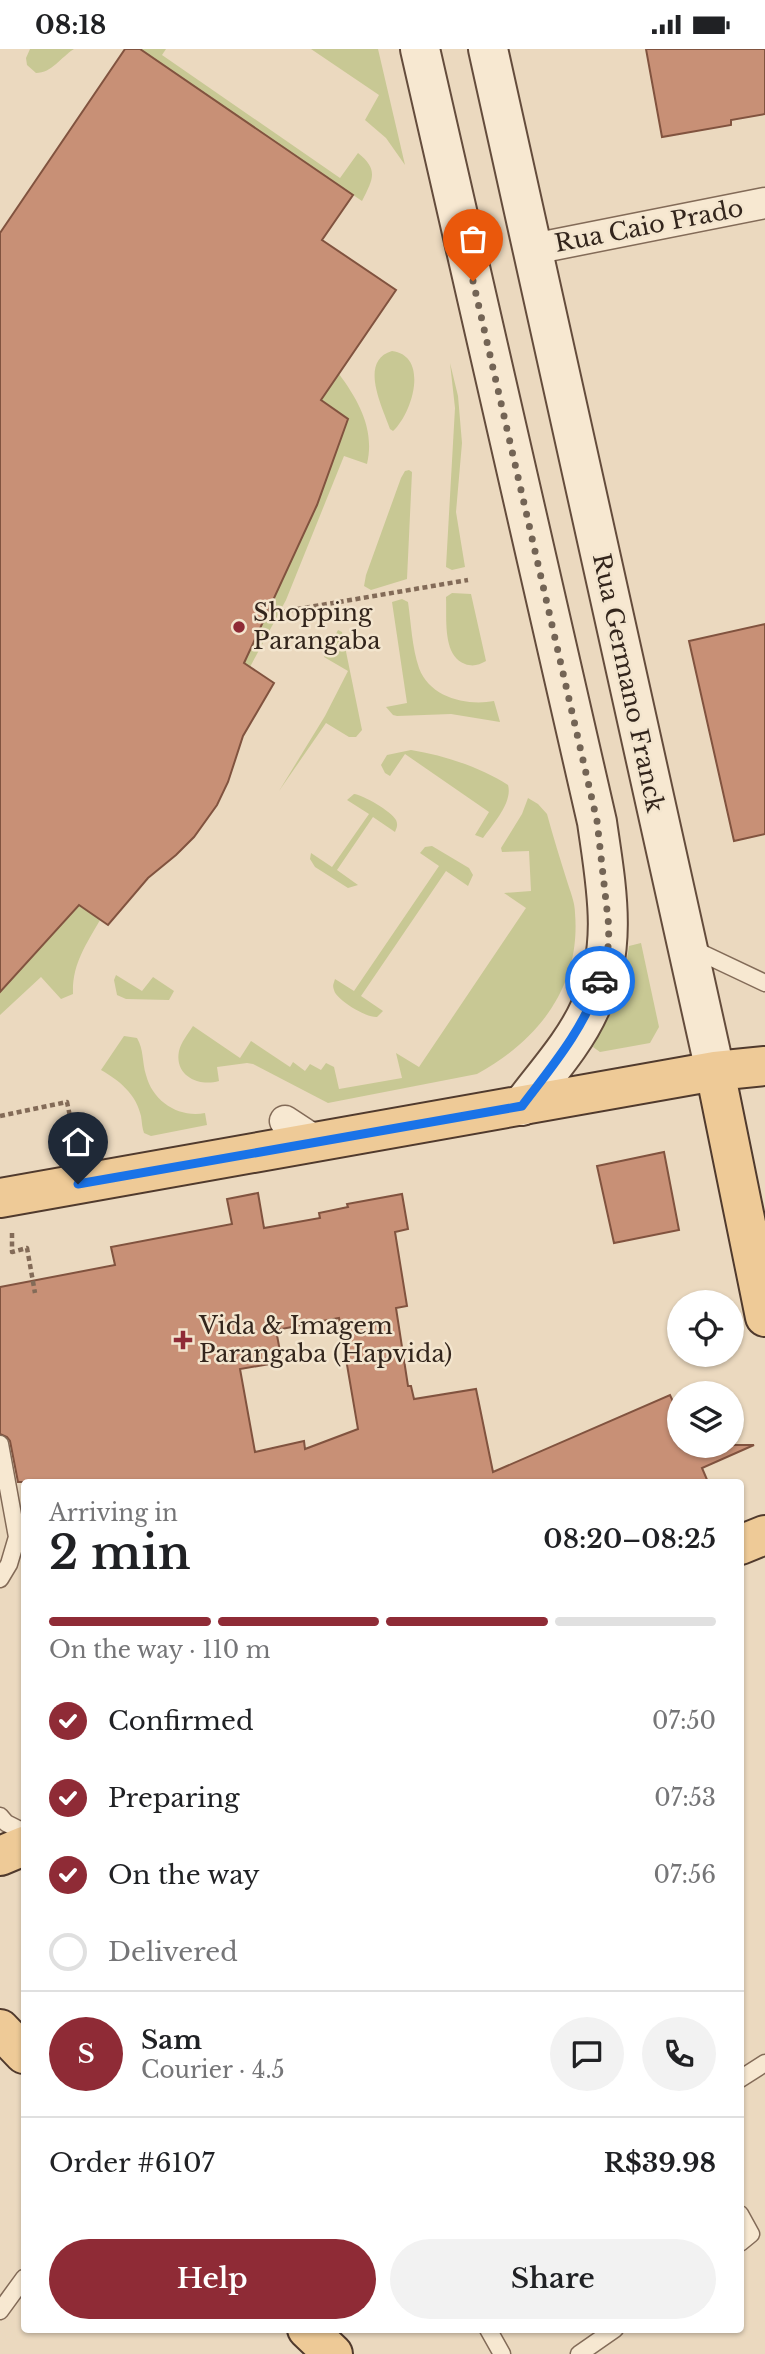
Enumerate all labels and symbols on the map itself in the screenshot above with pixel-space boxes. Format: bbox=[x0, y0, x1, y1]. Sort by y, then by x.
street label: Rua Caio Prado bbox=[552, 193, 746, 258]
pin bbox=[443, 209, 503, 281]
street label: Rua Germano Franck bbox=[587, 551, 670, 815]
place label: Shopping Parangaba bbox=[253, 598, 381, 655]
marker: Shopping Parangaba bbox=[231, 619, 247, 635]
courier bbox=[565, 946, 635, 1016]
pin bbox=[48, 1112, 108, 1184]
place label: Vida & Imagem Parangaba (Hapvida) bbox=[198, 1311, 452, 1368]
marker: Vida & Imagem Parangaba (Hapvida) bbox=[173, 1330, 193, 1350]

